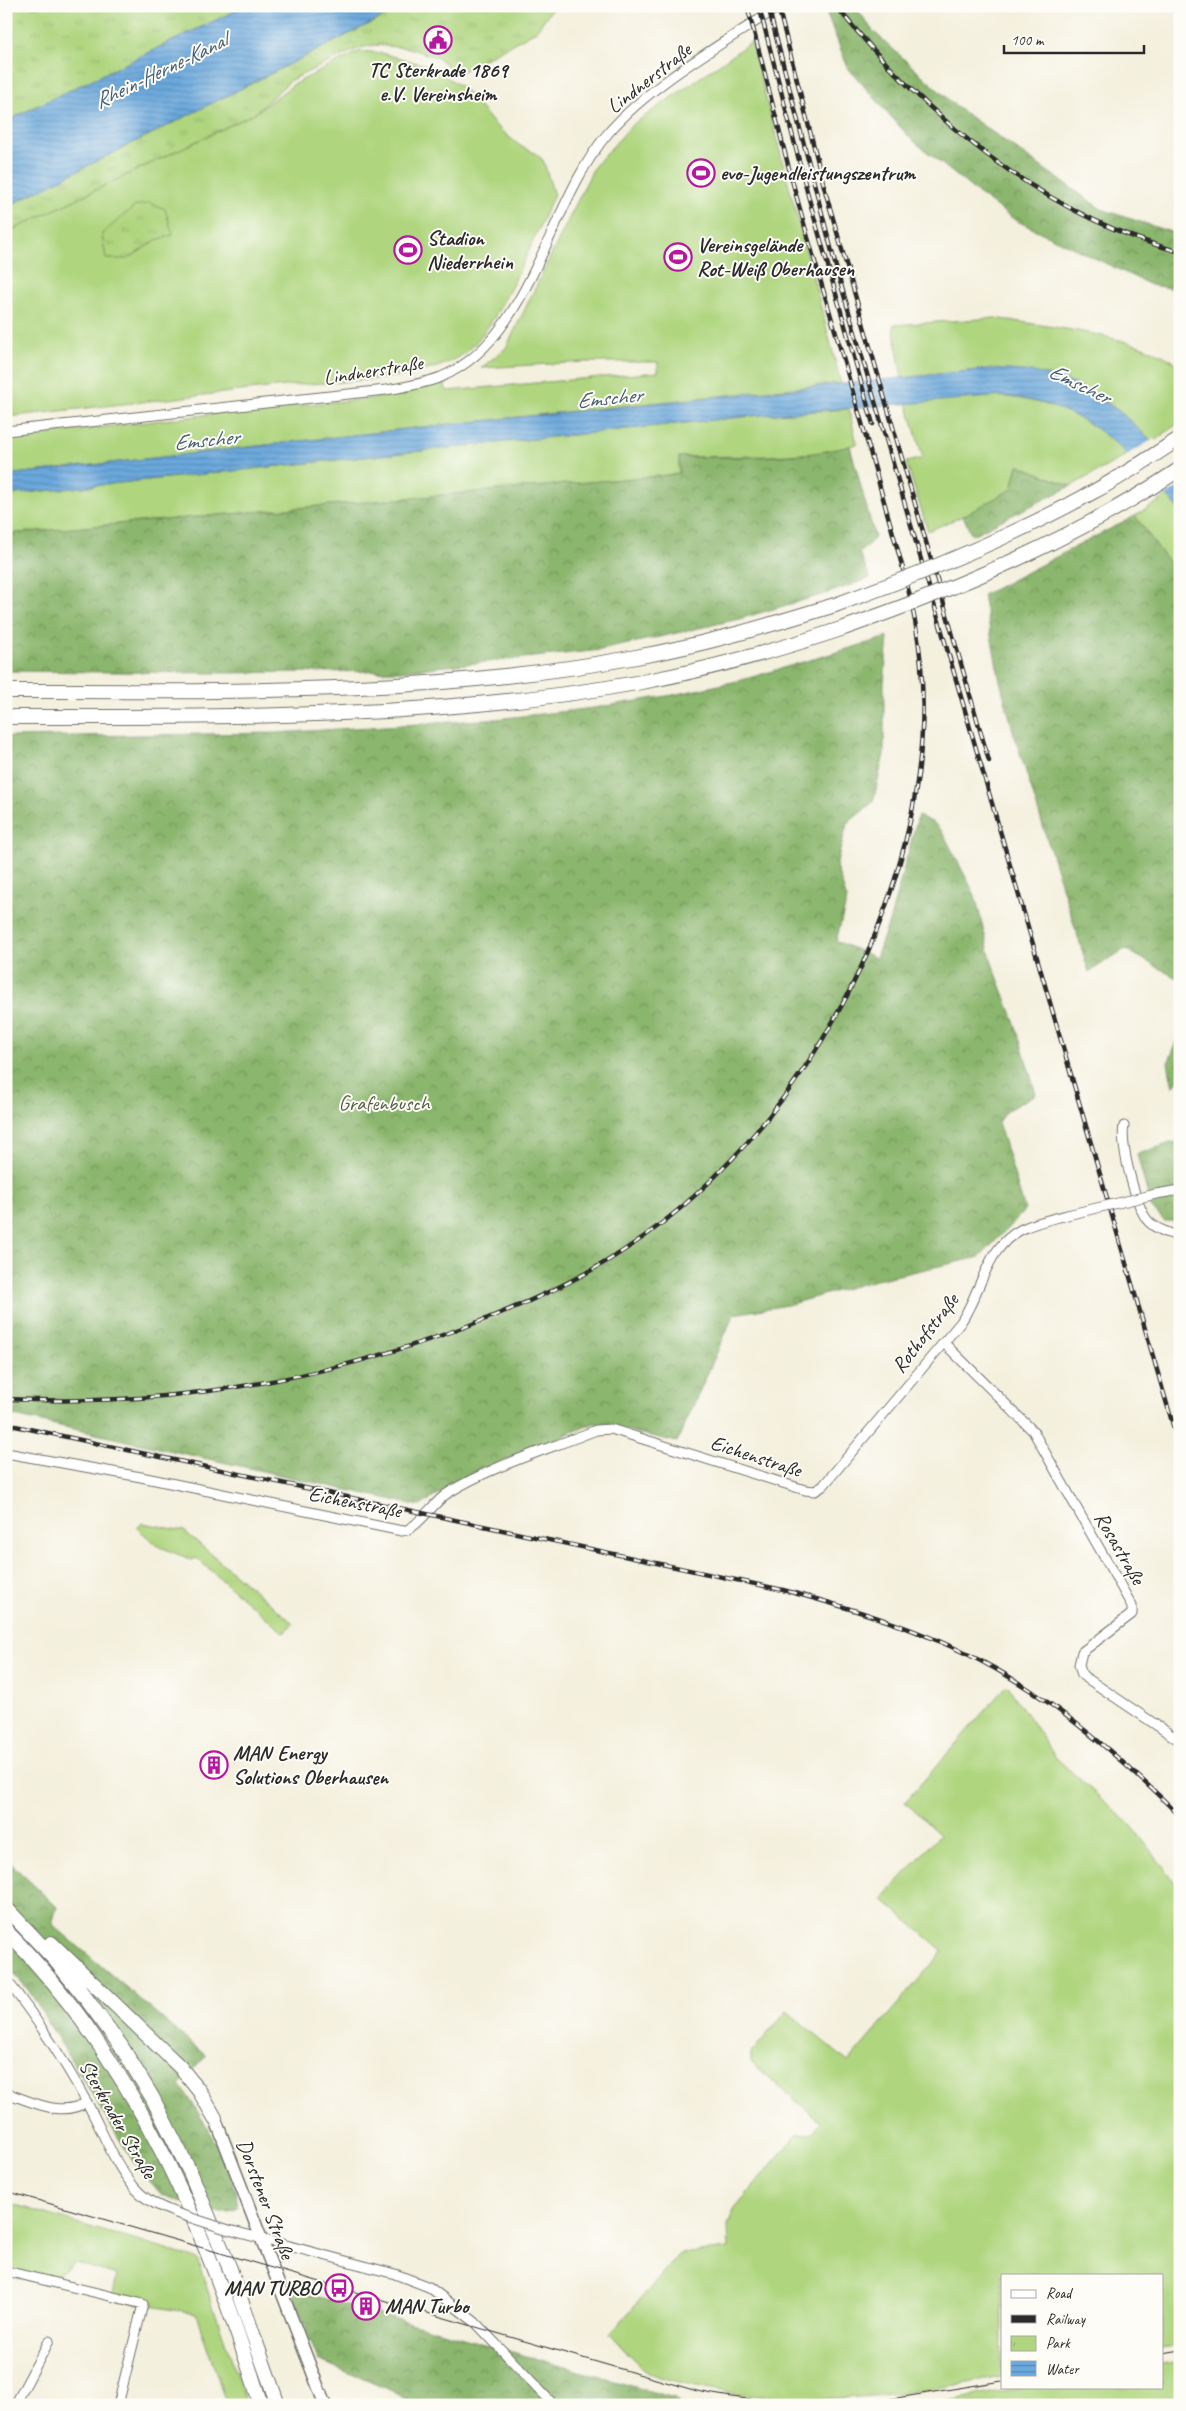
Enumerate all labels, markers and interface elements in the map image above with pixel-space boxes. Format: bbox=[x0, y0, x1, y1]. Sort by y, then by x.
scale bar bbox=[1004, 22, 1144, 54]
water label: Rhein-Herne-Kanal bbox=[90, 24, 238, 115]
public building icon: TC Sterkrade 1869 e.V. Vereinsheim bbox=[423, 25, 453, 55]
text: 100 m bbox=[1011, 31, 1045, 50]
street label: Lindnerstraße bbox=[602, 36, 698, 119]
place label: TC Sterkrade 1869 e.V. Vereinsheim bbox=[368, 57, 510, 107]
sports icon: evo-Jugendleistungszentrum bbox=[686, 158, 716, 188]
place label: evo-Jugendleistungszentrum bbox=[720, 160, 916, 186]
place label: Stadion Niederrhein bbox=[427, 225, 513, 275]
place label: Vereinsgelände Rot-Weiß Oberhausen bbox=[697, 232, 854, 282]
sports icon: Stadion Niederrhein bbox=[393, 235, 423, 265]
sports icon: Vereinsgelände Rot-Weiß Oberhausen bbox=[663, 242, 693, 272]
street label: Lindnerstraße bbox=[322, 349, 427, 391]
water label: Emscher bbox=[1044, 357, 1118, 412]
water label: Emscher bbox=[575, 380, 646, 415]
water label: Emscher bbox=[172, 422, 243, 457]
park label: Grafenbusch bbox=[339, 1090, 431, 1116]
street label: Rothofstraße bbox=[886, 1286, 966, 1378]
street label: Eichenstraße bbox=[707, 1429, 807, 1484]
street label: Eichenstraße bbox=[306, 1480, 406, 1524]
street label: Rosastraße bbox=[1089, 1507, 1152, 1591]
place label: MAN Energy Solutions Oberhausen bbox=[233, 1740, 389, 1790]
building icon: MAN Energy Solutions Oberhausen bbox=[199, 1750, 229, 1780]
street label: Sterkrader Straße bbox=[74, 2055, 164, 2185]
street label: Dorstener Straße bbox=[231, 2135, 302, 2265]
bus stop icon: MAN TURBO bbox=[324, 2273, 354, 2303]
legend bbox=[1001, 2274, 1164, 2388]
place label: MAN TURBO bbox=[224, 2275, 323, 2301]
text: Road bbox=[1046, 2284, 1073, 2303]
building icon: MAN Turbo bbox=[351, 2291, 381, 2321]
place label: MAN Turbo bbox=[385, 2293, 471, 2319]
text: Railway bbox=[1046, 2310, 1087, 2329]
text: Park bbox=[1046, 2334, 1071, 2353]
text: Water bbox=[1046, 2360, 1080, 2379]

